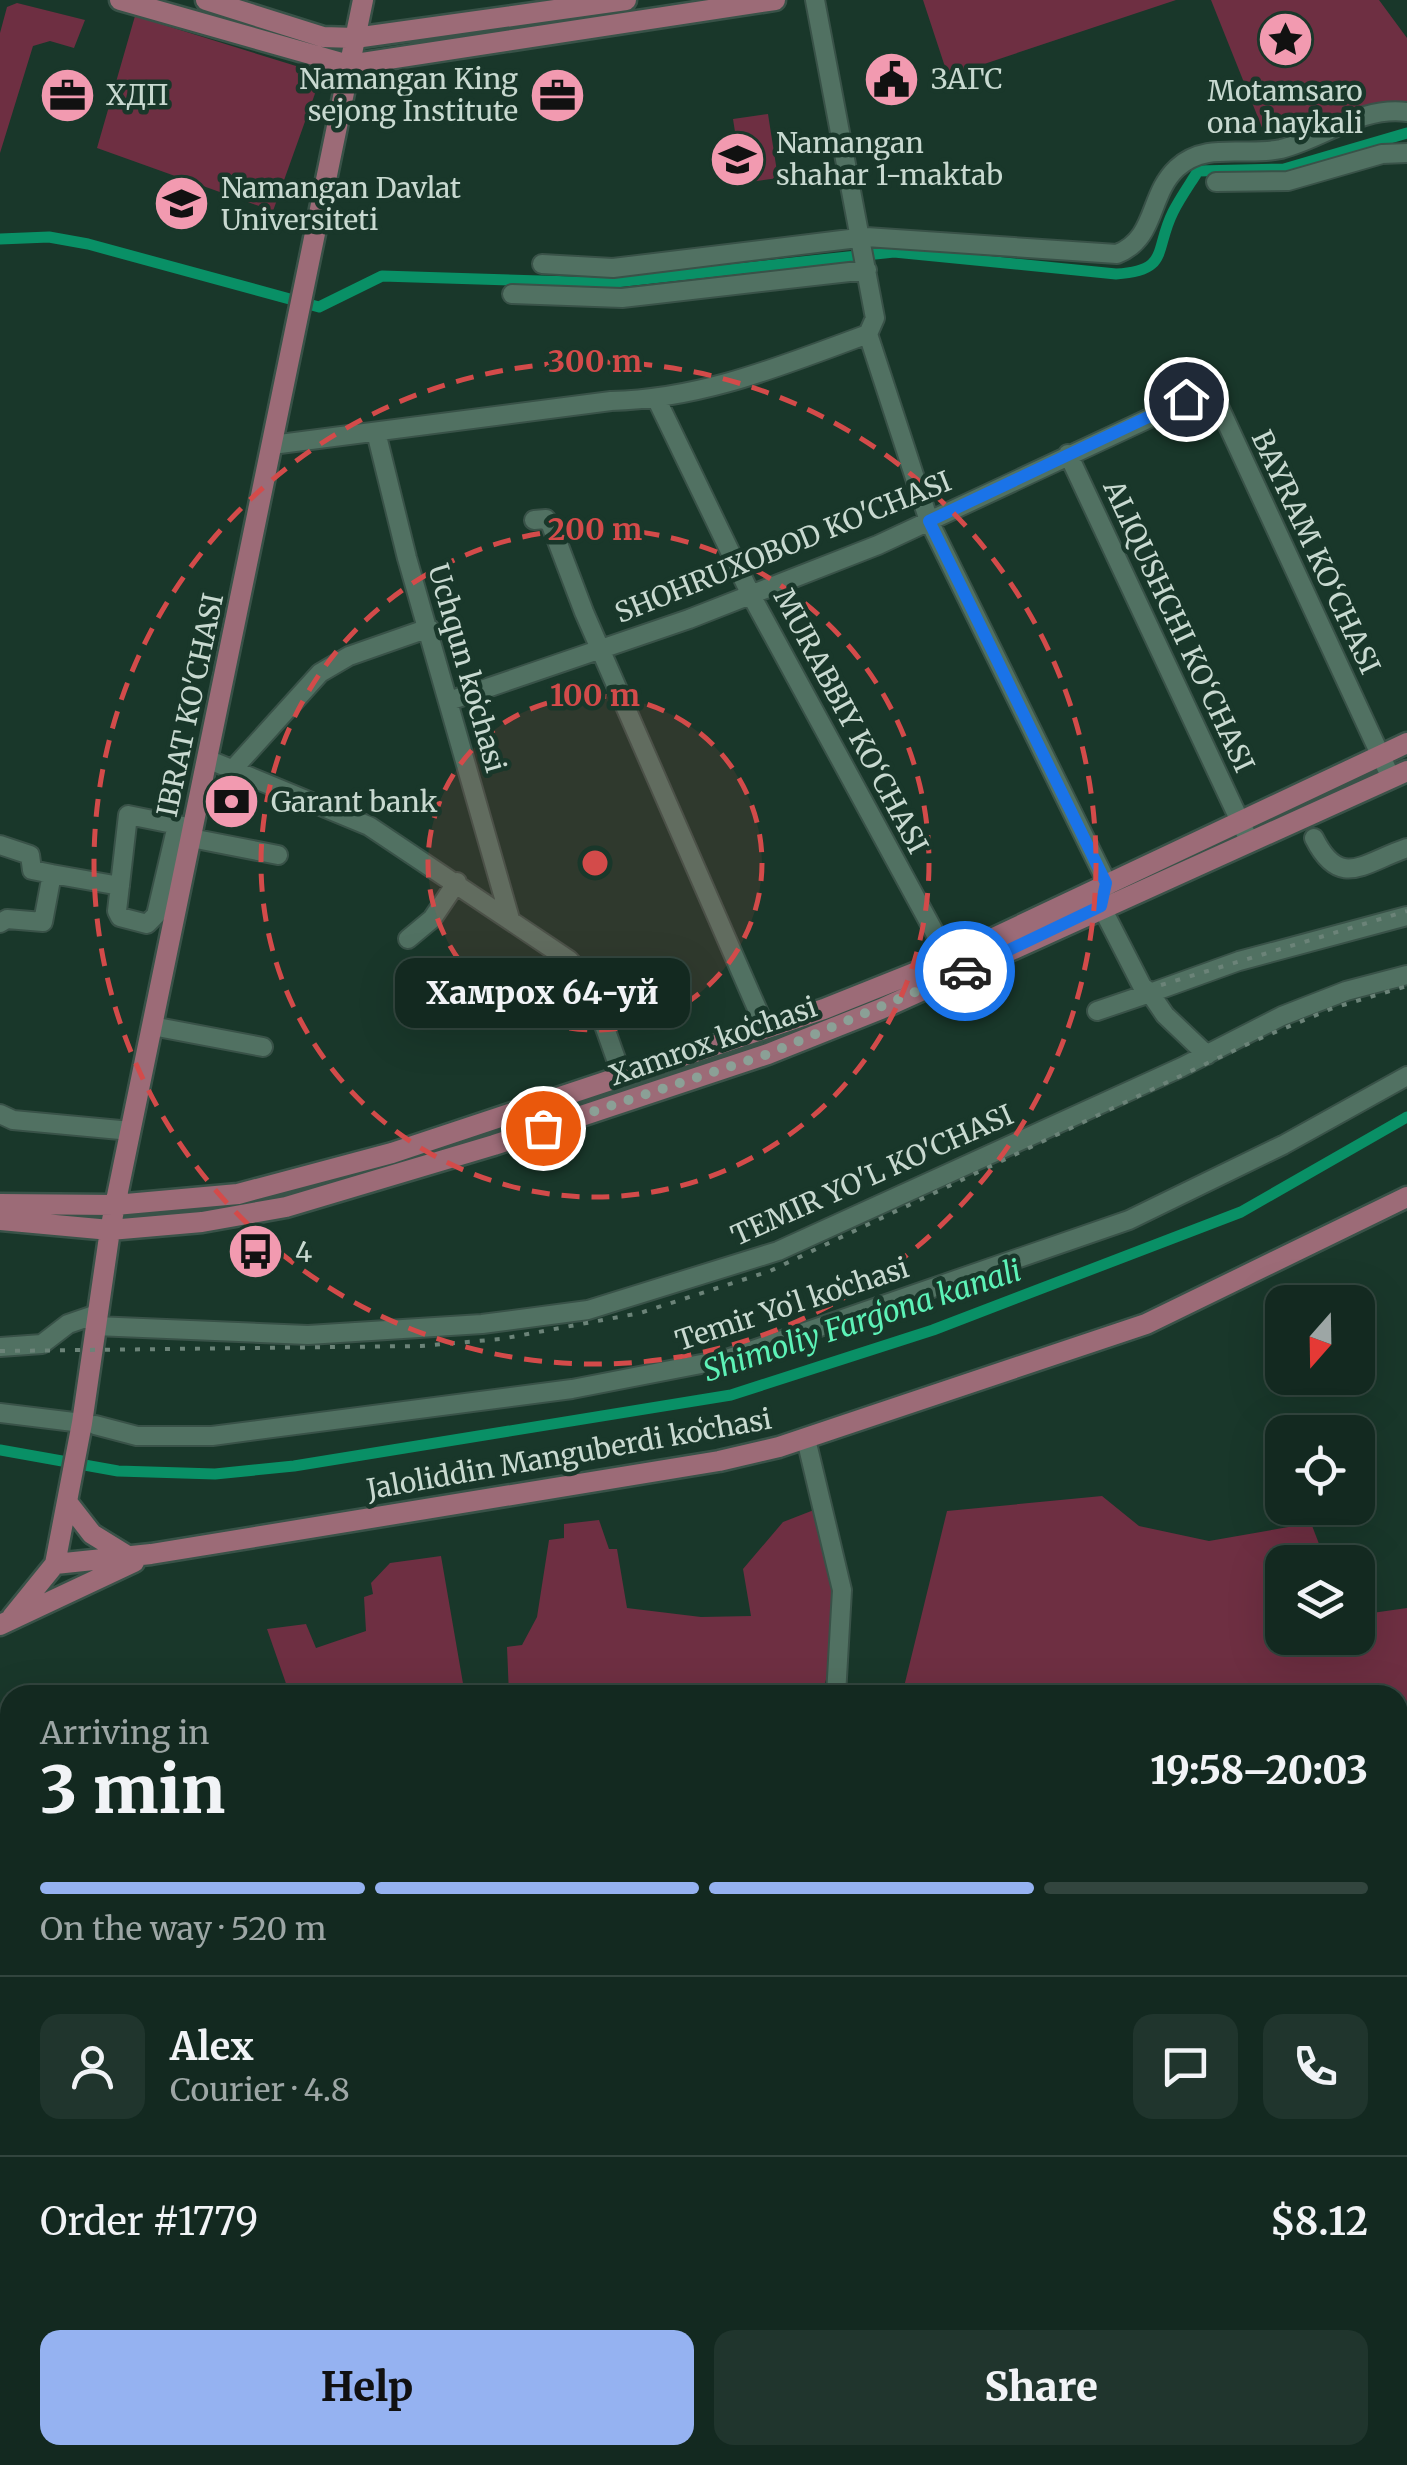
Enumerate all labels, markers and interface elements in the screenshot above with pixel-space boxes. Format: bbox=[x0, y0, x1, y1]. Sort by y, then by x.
place icon: Motamsaro ona haykali bbox=[1255, 10, 1315, 70]
public building icon: ЗАГС bbox=[862, 49, 922, 109]
place label: Namangan King sejong Institute bbox=[299, 61, 518, 129]
place label: ЗАГС bbox=[931, 61, 1003, 97]
office icon: ХДП bbox=[37, 65, 97, 125]
office icon: Namangan King sejong Institute bbox=[527, 65, 587, 125]
place label: Motamsaro ona haykali bbox=[1207, 73, 1363, 141]
place label: ХДП bbox=[106, 77, 169, 113]
place label: Namangan shahar 1-maktab bbox=[776, 125, 1003, 193]
school or university icon: Namangan shahar 1-maktab bbox=[707, 129, 767, 189]
place label: Namangan Davlat Universiteti bbox=[221, 170, 461, 238]
school or university icon: Namangan Davlat Universiteti bbox=[152, 174, 212, 234]
text: 300 m bbox=[548, 342, 642, 380]
pin bbox=[1144, 357, 1229, 442]
icon: home bbox=[1159, 372, 1214, 427]
street label: BAYRAM KO‘CHASI bbox=[1244, 424, 1388, 680]
street label: SHOHRUXOBOD KO'CHASI bbox=[610, 463, 956, 631]
street label: ALIQUSHCHI KO‘CHASI bbox=[1095, 473, 1263, 778]
text: 200 m bbox=[548, 510, 642, 548]
street label: Uchqun koʻchasi bbox=[420, 560, 514, 776]
street label: MURABBIY KO‘CHASI bbox=[766, 582, 936, 860]
street label: IBRAT KO'CHASI bbox=[149, 590, 231, 820]
text: 100 m bbox=[550, 676, 640, 714]
bank icon: Garant bank bbox=[202, 772, 262, 832]
place label: Garant bank bbox=[271, 784, 438, 820]
centre of rings bbox=[577, 845, 613, 881]
courier bbox=[915, 921, 1015, 1021]
icon: car bbox=[938, 944, 993, 999]
callout: Хамрох 64-уй bbox=[396, 958, 690, 1028]
text: Хамрох 64-уй bbox=[426, 973, 659, 1013]
street label: Xamrox koʻchasi bbox=[605, 989, 821, 1093]
pin bbox=[501, 1086, 586, 1171]
street label: TEMIR YO'L KO'CHASI bbox=[725, 1096, 1019, 1254]
icon: bag bbox=[516, 1101, 571, 1156]
bus stop icon: 4 bbox=[226, 1222, 286, 1282]
place label: 4 bbox=[295, 1234, 312, 1270]
street label: Temir Yoʻl koʻchasi bbox=[671, 1249, 913, 1359]
water label: Shimoliy Fargʻona kanali bbox=[698, 1251, 1026, 1389]
north arrow bbox=[1265, 1285, 1375, 1395]
map controls bbox=[1265, 1285, 1375, 1655]
street label: Jaloliddin Manguberdi koʻchasi bbox=[363, 1401, 774, 1508]
button: locate bbox=[1265, 1415, 1375, 1525]
button: layers bbox=[1265, 1545, 1375, 1655]
text: Arriving in bbox=[40, 1713, 209, 1753]
text: 19:58–20:03 bbox=[1150, 1747, 1368, 1794]
text: 3 min bbox=[40, 1749, 225, 1831]
text: On the way · 520 m bbox=[40, 1909, 327, 1949]
button: person bbox=[40, 2014, 145, 2119]
button: chat bbox=[1133, 2014, 1238, 2119]
button: phone bbox=[1263, 2014, 1368, 2119]
text: Alex bbox=[170, 2023, 254, 2070]
text: Courier · 4.8 bbox=[170, 2070, 350, 2110]
text: Order #1779 bbox=[40, 2198, 258, 2245]
text: $8.12 bbox=[1270, 2198, 1368, 2245]
button: Help bbox=[40, 2330, 694, 2445]
button: Share bbox=[714, 2330, 1368, 2445]

